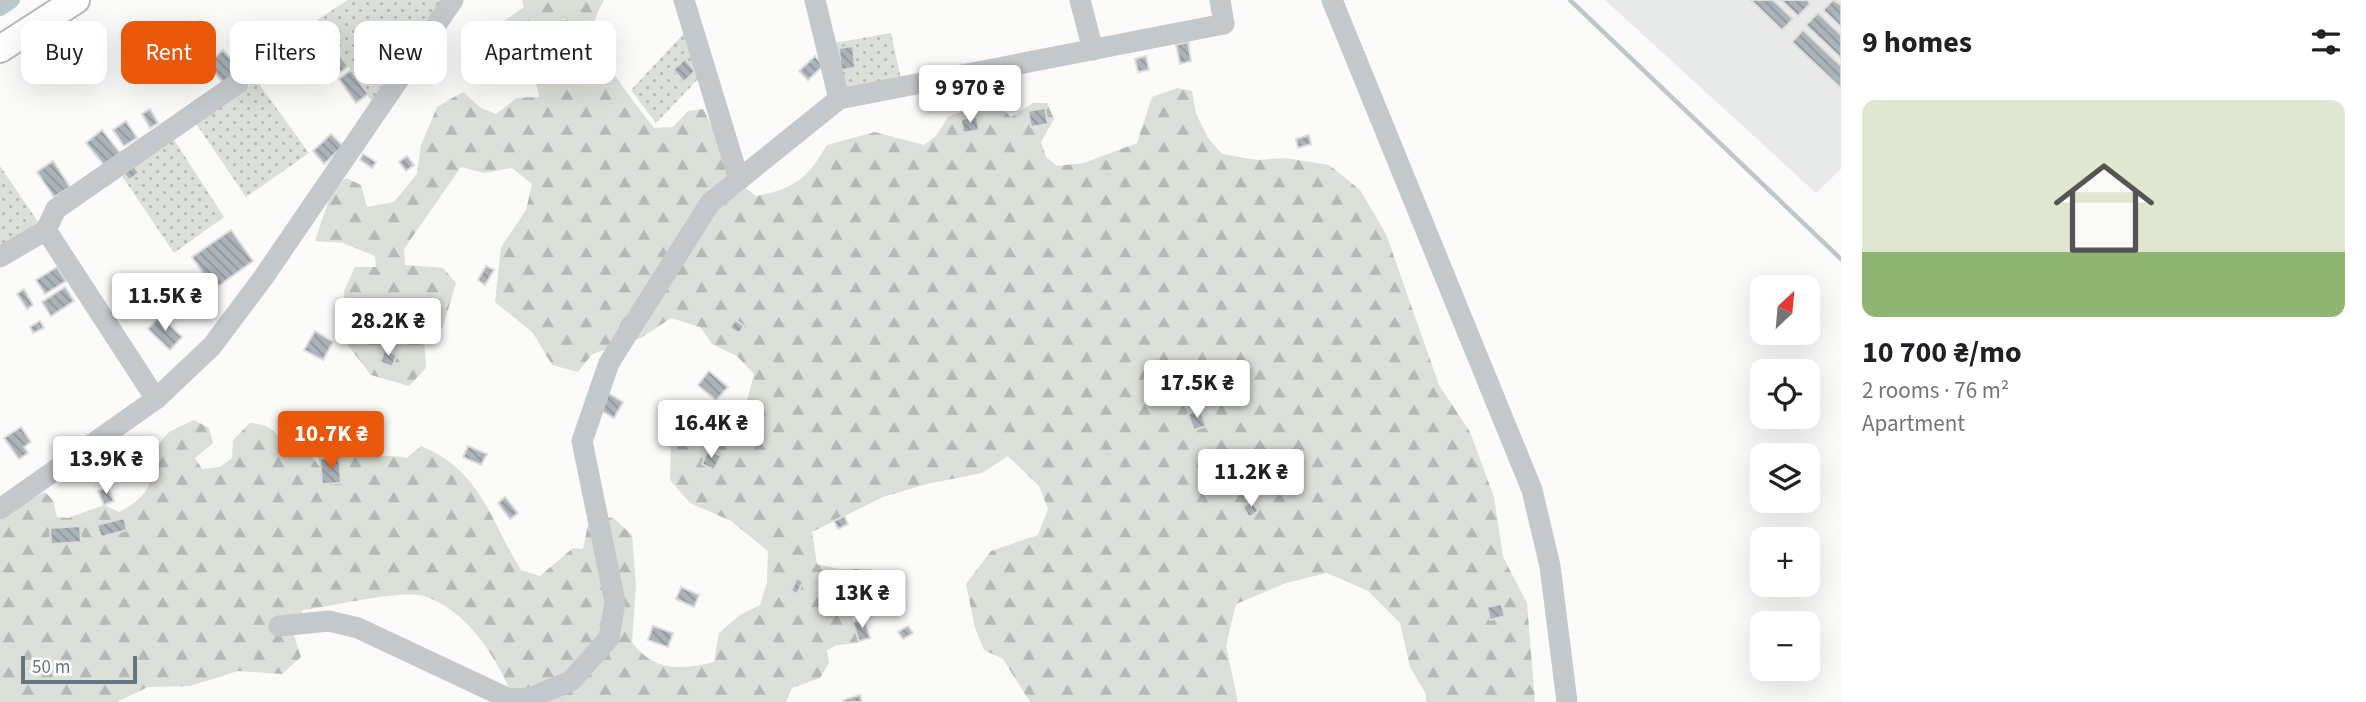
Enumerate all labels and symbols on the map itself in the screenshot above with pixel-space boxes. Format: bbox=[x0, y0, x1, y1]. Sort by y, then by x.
pin: 9 970 ₴ bbox=[905, 66, 1035, 125]
pin: 11.5K ₴ bbox=[100, 274, 230, 333]
north arrow bbox=[1750, 275, 1820, 345]
pin: 28.2K ₴ bbox=[323, 298, 453, 358]
pin: 17.5K ₴ bbox=[1132, 360, 1262, 420]
pin: 16.4K ₴ bbox=[646, 400, 776, 460]
pin: 10.7K ₴ bbox=[266, 412, 396, 471]
pin: 13.9K ₴ bbox=[41, 436, 171, 496]
pin: 11.2K ₴ bbox=[1186, 449, 1316, 509]
pin: 13K ₴ bbox=[813, 570, 911, 630]
scale bar bbox=[21, 653, 136, 685]

